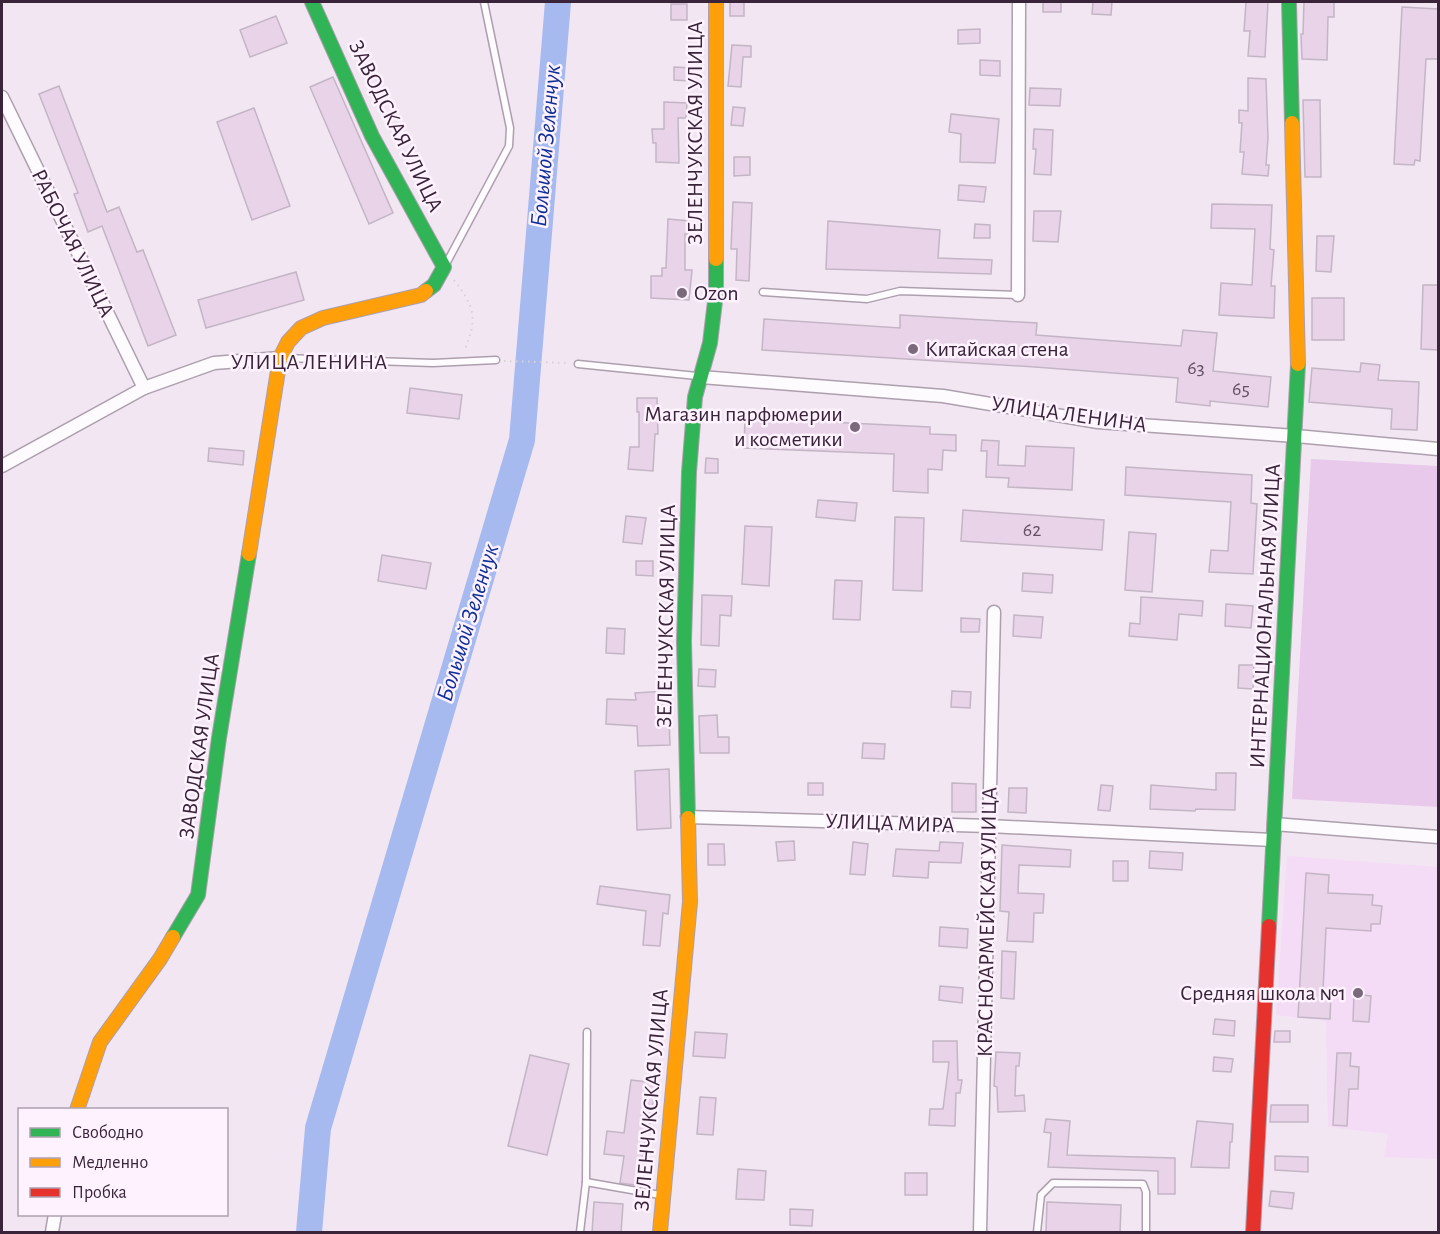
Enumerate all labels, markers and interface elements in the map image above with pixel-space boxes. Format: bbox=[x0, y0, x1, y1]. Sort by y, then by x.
street label: ЗЕЛЕНЧУКСКАЯ УЛИЦА bbox=[684, 21, 706, 245]
street label: ЗАВОДСКАЯ УЛИЦА bbox=[345, 37, 447, 215]
water label: Большой Зеленчук bbox=[527, 64, 565, 228]
street label: РАБОЧАЯ УЛИЦА bbox=[28, 166, 118, 320]
place label: Ozon bbox=[694, 282, 739, 304]
marker: Ozon bbox=[675, 286, 689, 300]
place label: Китайская стена bbox=[925, 338, 1069, 360]
marker: Китайская стена bbox=[906, 342, 920, 356]
street label: УЛИЦА ЛЕНИНА bbox=[231, 351, 387, 373]
house number: 63 bbox=[1187, 358, 1205, 378]
house number: 65 bbox=[1232, 379, 1250, 399]
street label: УЛИЦА ЛЕНИНА bbox=[990, 392, 1148, 436]
place label: Магазин парфюмерии и косметики bbox=[644, 403, 843, 450]
marker: Магазин парфюмерии и косметики bbox=[848, 420, 862, 434]
street label: ИНТЕРНАЦИОНАЛЬНАЯ УЛИЦА bbox=[1246, 463, 1284, 769]
street label: ЗЕЛЕНЧУКСКАЯ УЛИЦА bbox=[653, 504, 679, 728]
house number: 62 bbox=[1023, 520, 1041, 540]
water label: Большой Зеленчук bbox=[433, 541, 503, 704]
street label: ЗАВОДСКАЯ УЛИЦА bbox=[175, 652, 223, 840]
street label: КРАСНОАРМЕЙСКАЯ УЛИЦА bbox=[974, 787, 1000, 1057]
street label: УЛИЦА МИРА bbox=[825, 810, 955, 836]
place label: Средняя школа №1 bbox=[1180, 982, 1346, 1004]
marker: Средняя школа №1 bbox=[1351, 986, 1365, 1000]
street label: ЗЕЛЕНЧУКСКАЯ УЛИЦА bbox=[630, 988, 672, 1212]
legend bbox=[18, 1108, 228, 1216]
text: Свободно bbox=[72, 1123, 144, 1142]
text: Медленно bbox=[72, 1154, 148, 1172]
text: Пробка bbox=[72, 1183, 127, 1202]

